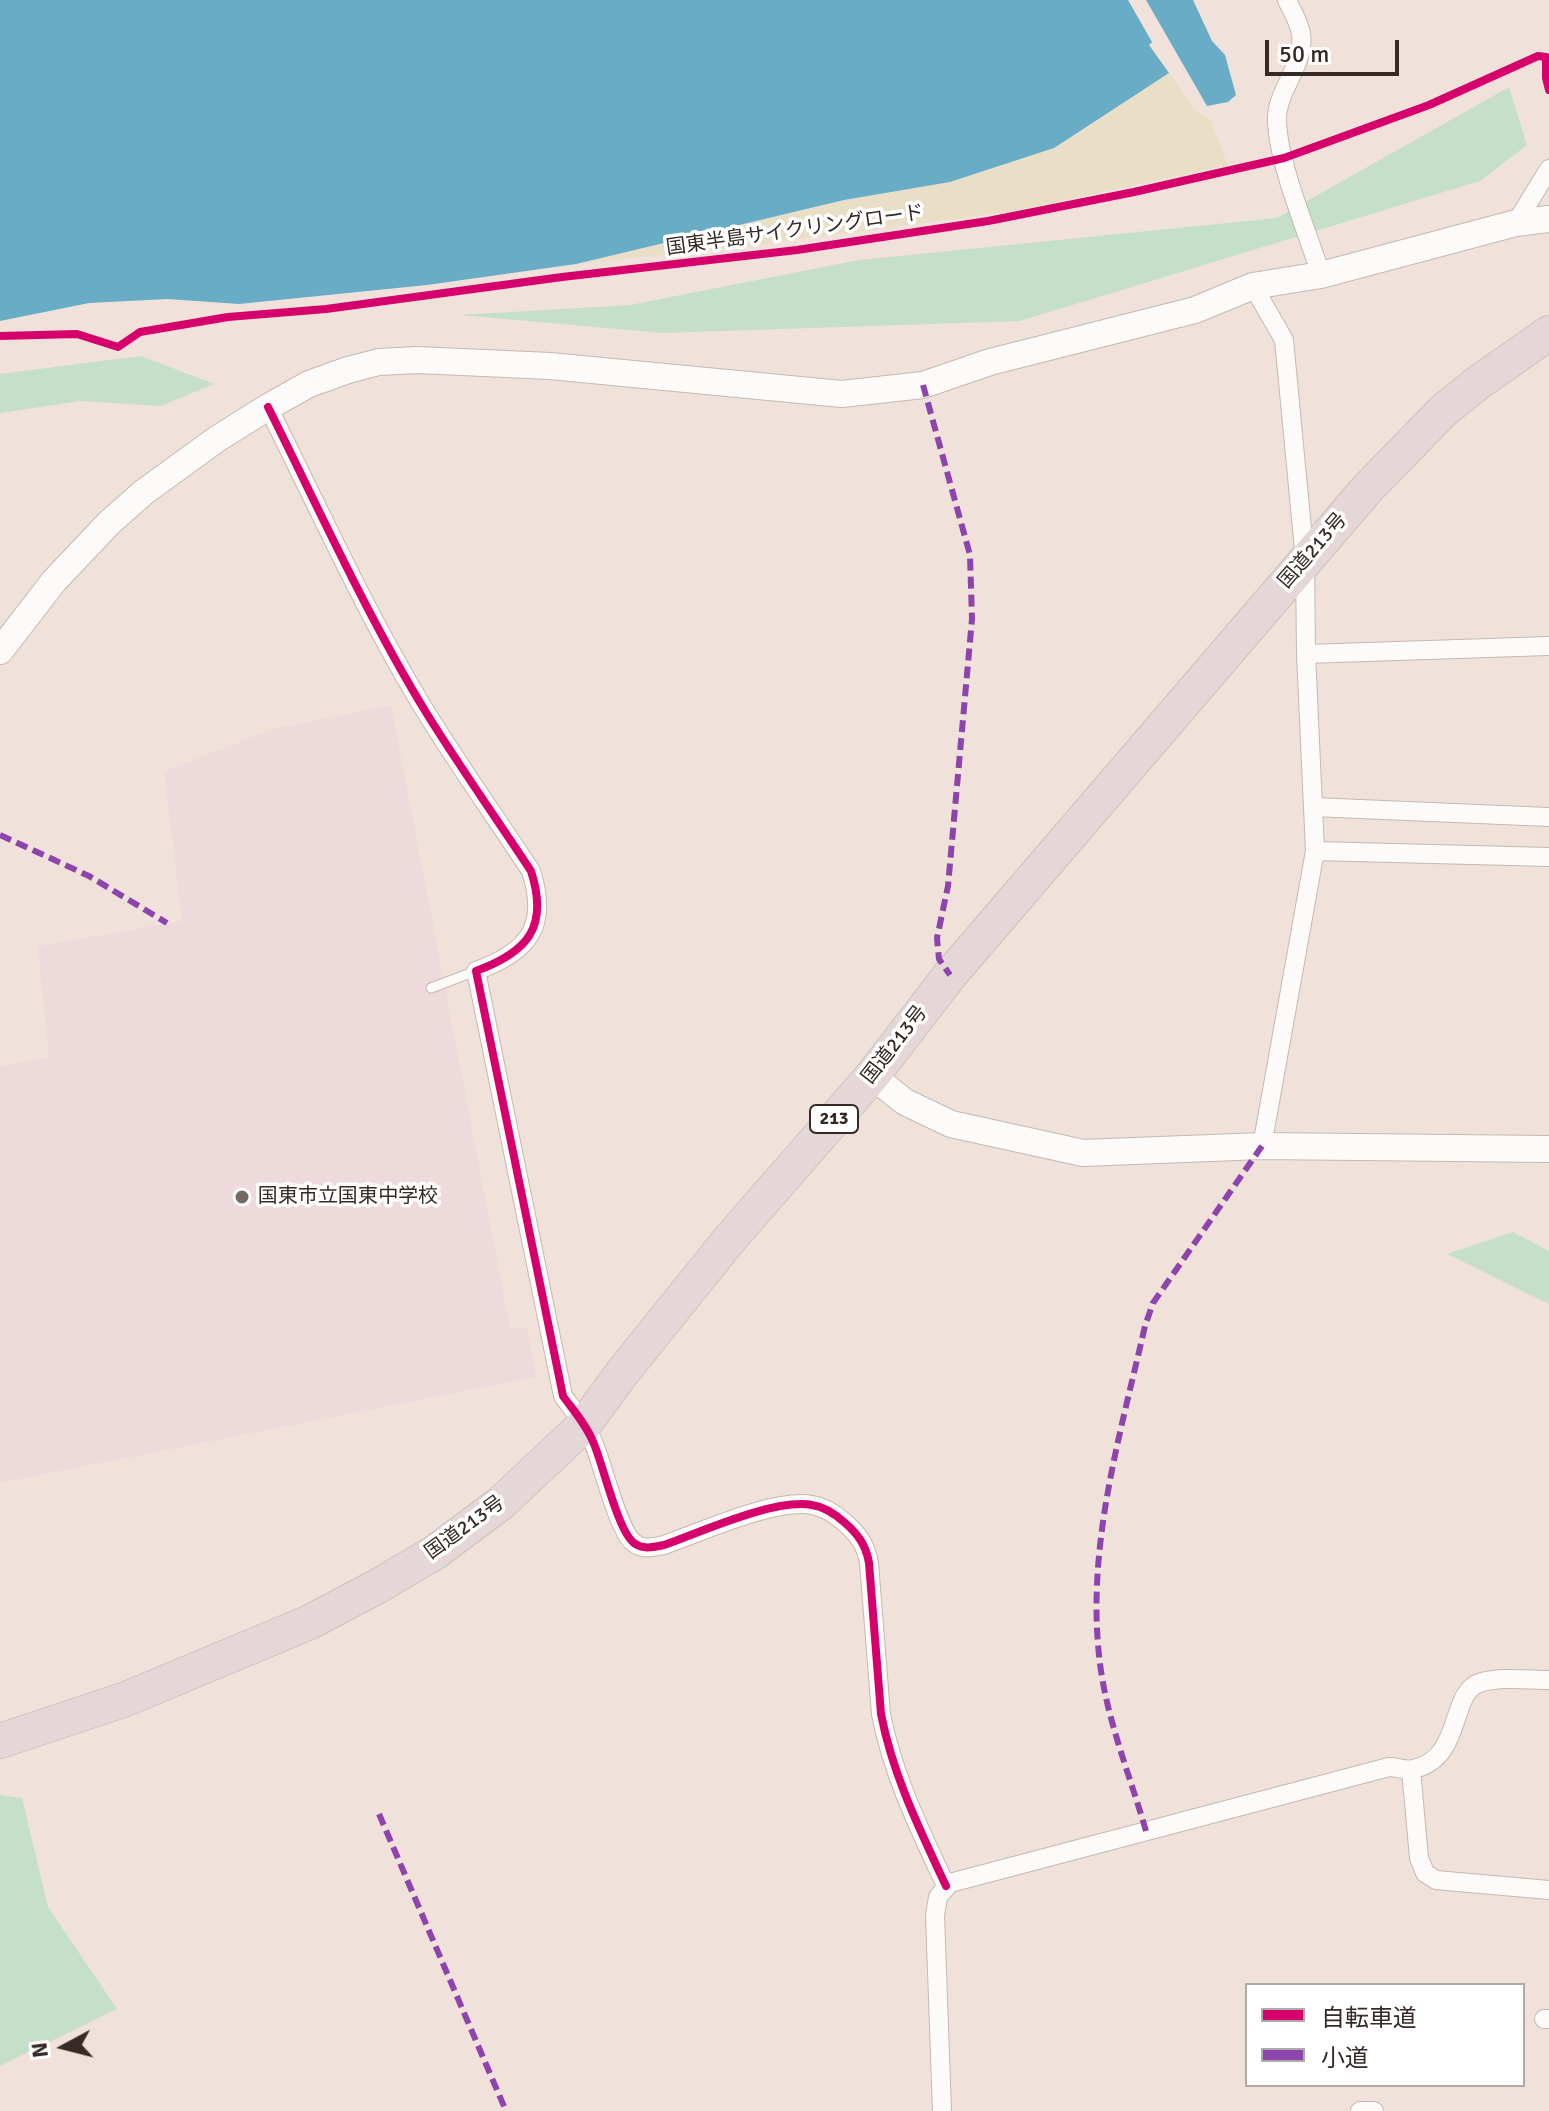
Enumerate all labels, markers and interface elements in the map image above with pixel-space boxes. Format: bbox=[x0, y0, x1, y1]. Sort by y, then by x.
scale bar bbox=[1269, 24, 1403, 74]
text: 50 m bbox=[1279, 39, 1329, 69]
street label: 国東半島サイクリングロード bbox=[665, 201, 925, 261]
street label: 国道213号 bbox=[1274, 508, 1352, 594]
street label: 国道213号 bbox=[857, 1001, 933, 1089]
road number: 213 bbox=[810, 1105, 858, 1133]
place label: 国東市立国東中学校 bbox=[258, 1185, 438, 1209]
marker: 国東市立国東中学校 bbox=[233, 1188, 251, 1206]
street label: 国道213号 bbox=[421, 1491, 509, 1565]
legend bbox=[1245, 1983, 1525, 2087]
text: 自転車道 bbox=[1321, 2003, 1417, 2033]
north arrow bbox=[24, 2007, 104, 2087]
text: N bbox=[25, 2041, 54, 2059]
text: 小道 bbox=[1321, 2043, 1369, 2073]

